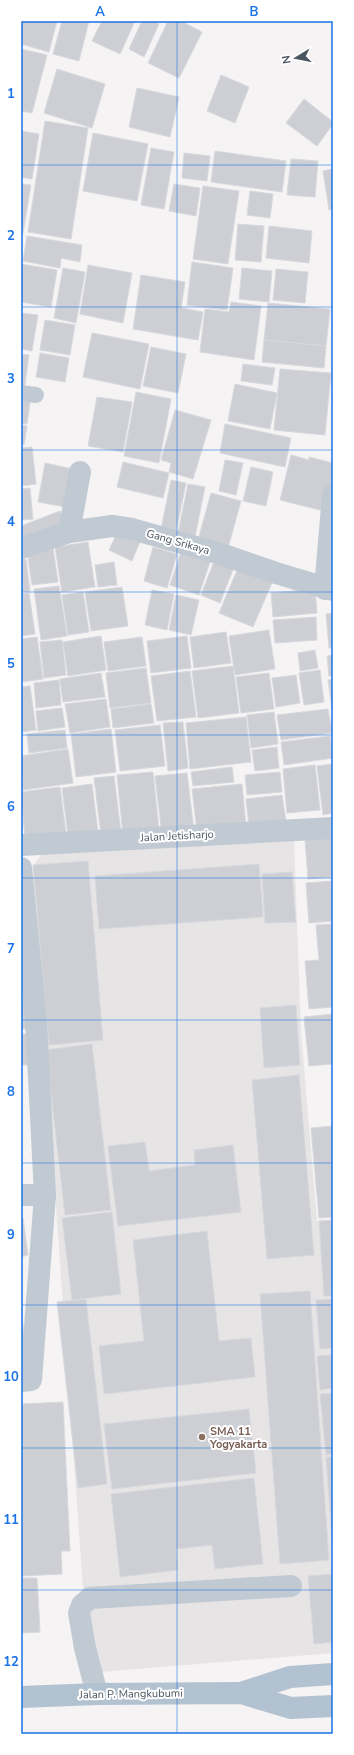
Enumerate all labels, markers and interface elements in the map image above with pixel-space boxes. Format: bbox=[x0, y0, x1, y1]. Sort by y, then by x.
text: A bbox=[95, 3, 105, 21]
text: B bbox=[250, 3, 259, 21]
north arrow bbox=[276, 38, 316, 78]
text: N bbox=[279, 54, 295, 65]
text: 1 bbox=[7, 85, 15, 103]
text: 2 bbox=[7, 227, 15, 245]
text: 3 bbox=[7, 370, 15, 388]
text: 4 bbox=[7, 513, 15, 531]
street label: Gang Srikaya bbox=[145, 526, 212, 558]
text: 5 bbox=[7, 655, 15, 673]
text: 6 bbox=[7, 798, 15, 816]
street label: Jalan Jetisharjo bbox=[139, 827, 214, 845]
text: 7 bbox=[7, 940, 15, 958]
text: 8 bbox=[7, 1083, 15, 1101]
text: 9 bbox=[7, 1226, 15, 1244]
text: 10 bbox=[3, 1368, 19, 1386]
place label: SMA 11 Yogyakarta bbox=[209, 1424, 267, 1452]
marker: SMA 11 Yogyakarta bbox=[197, 1432, 207, 1442]
text: 11 bbox=[3, 1511, 19, 1529]
text: 12 bbox=[3, 1653, 19, 1671]
street label: Jalan P. Mangkubumi bbox=[78, 1686, 183, 1702]

